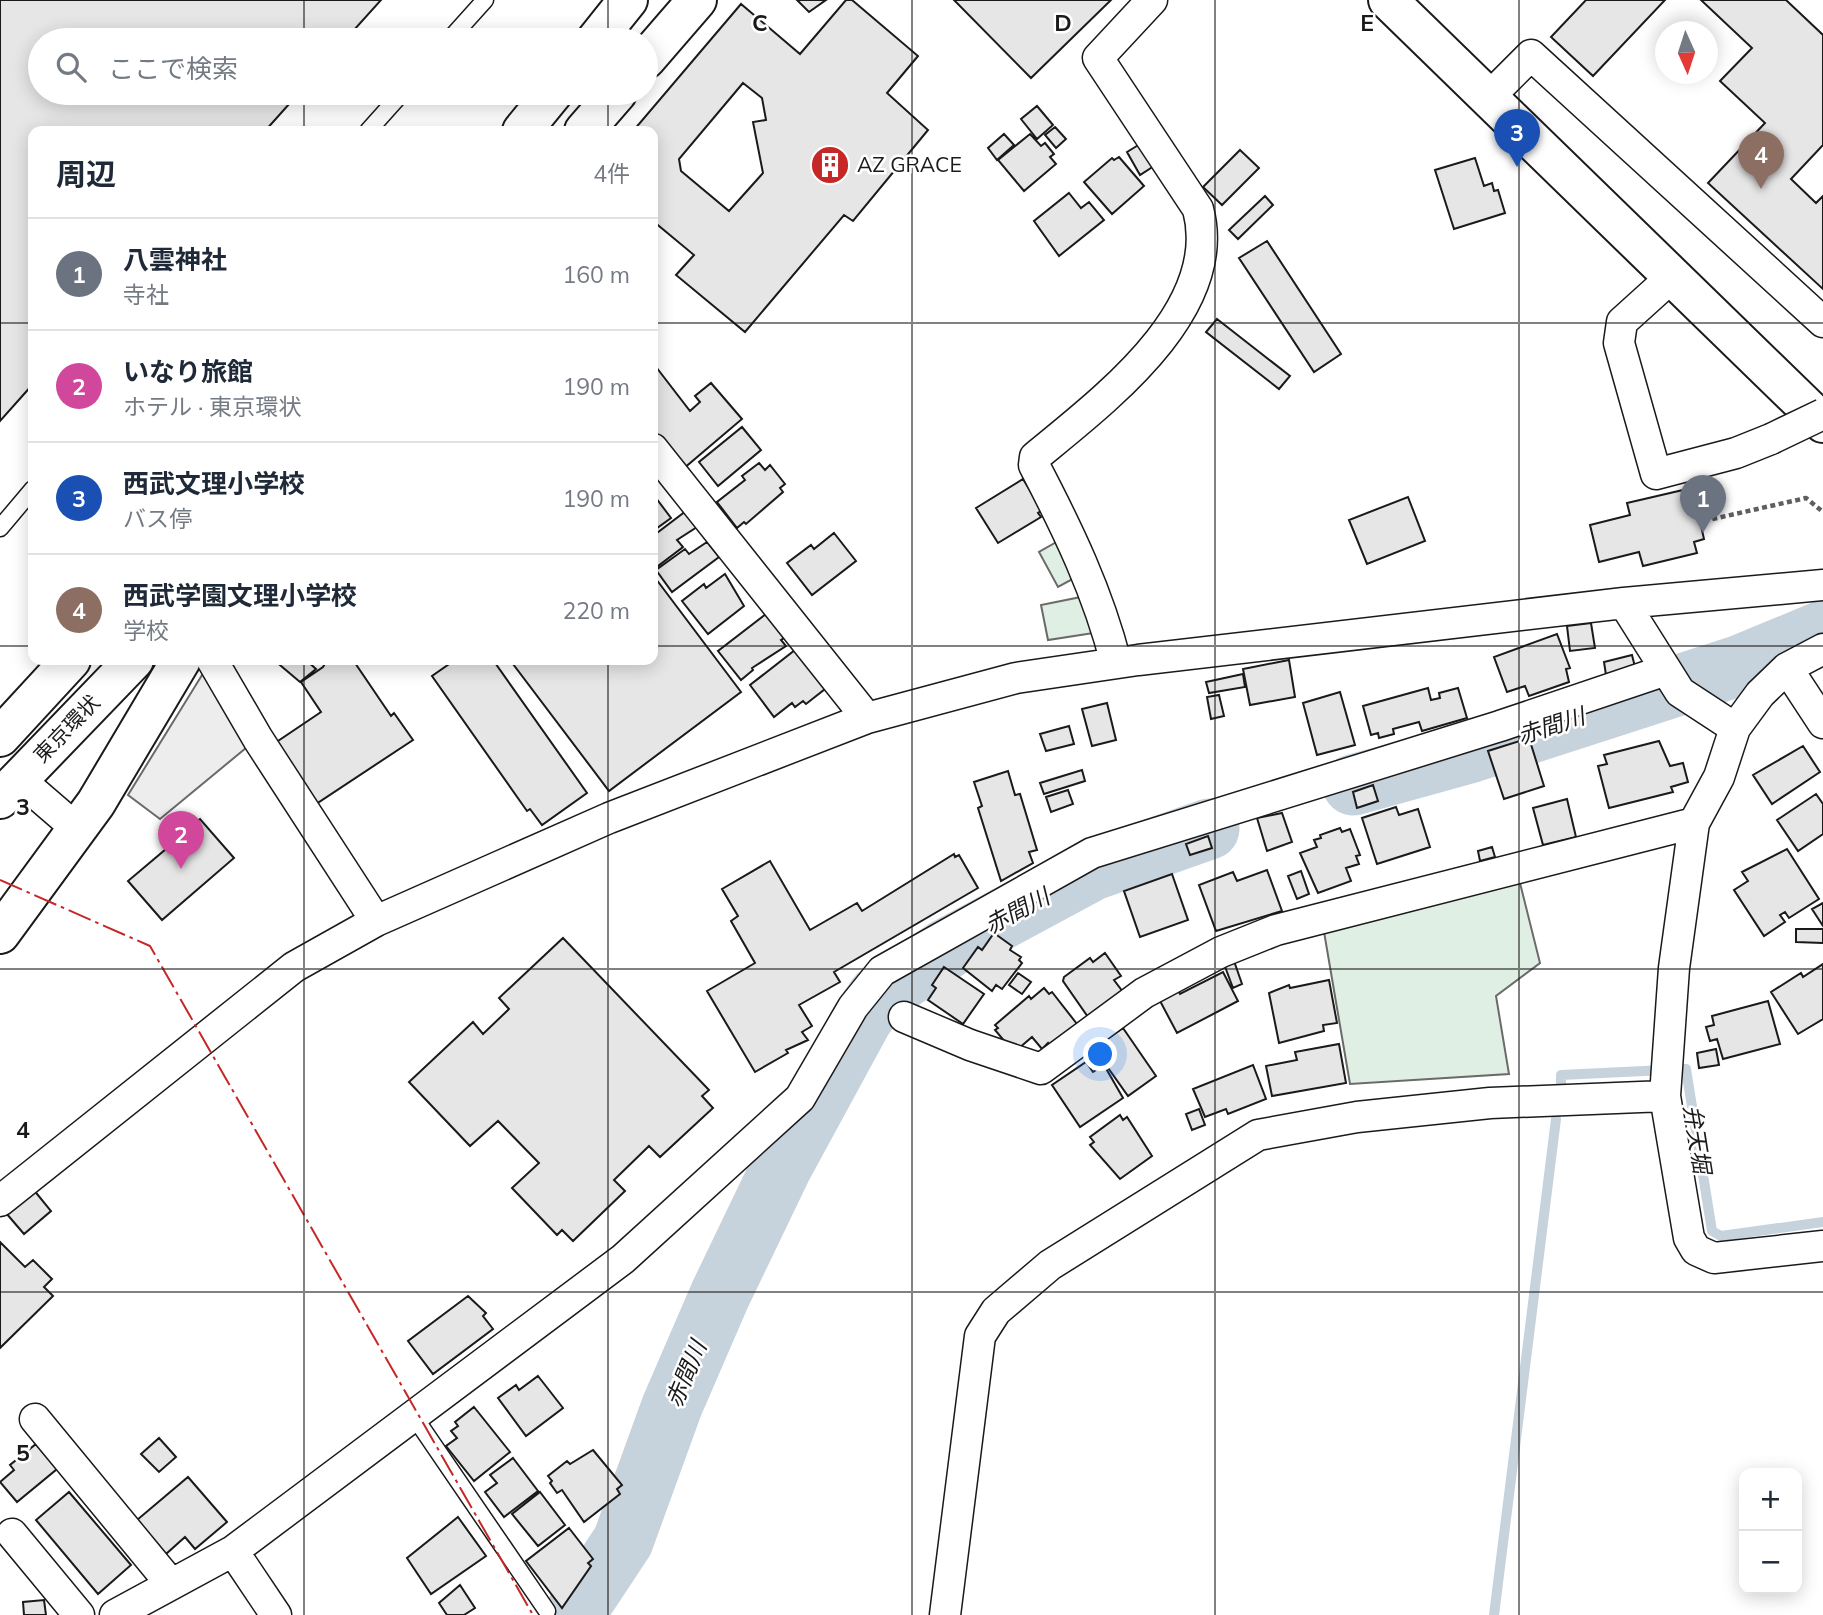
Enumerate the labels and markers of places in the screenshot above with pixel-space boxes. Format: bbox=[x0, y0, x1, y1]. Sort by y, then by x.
pin: 3 bbox=[1494, 109, 1540, 167]
pin: 4 bbox=[1738, 131, 1784, 189]
building icon: AZ GRACE bbox=[809, 144, 851, 186]
place label: AZ GRACE bbox=[857, 151, 962, 177]
pin: 1 bbox=[1680, 475, 1726, 533]
pin: 2 bbox=[158, 811, 204, 869]

